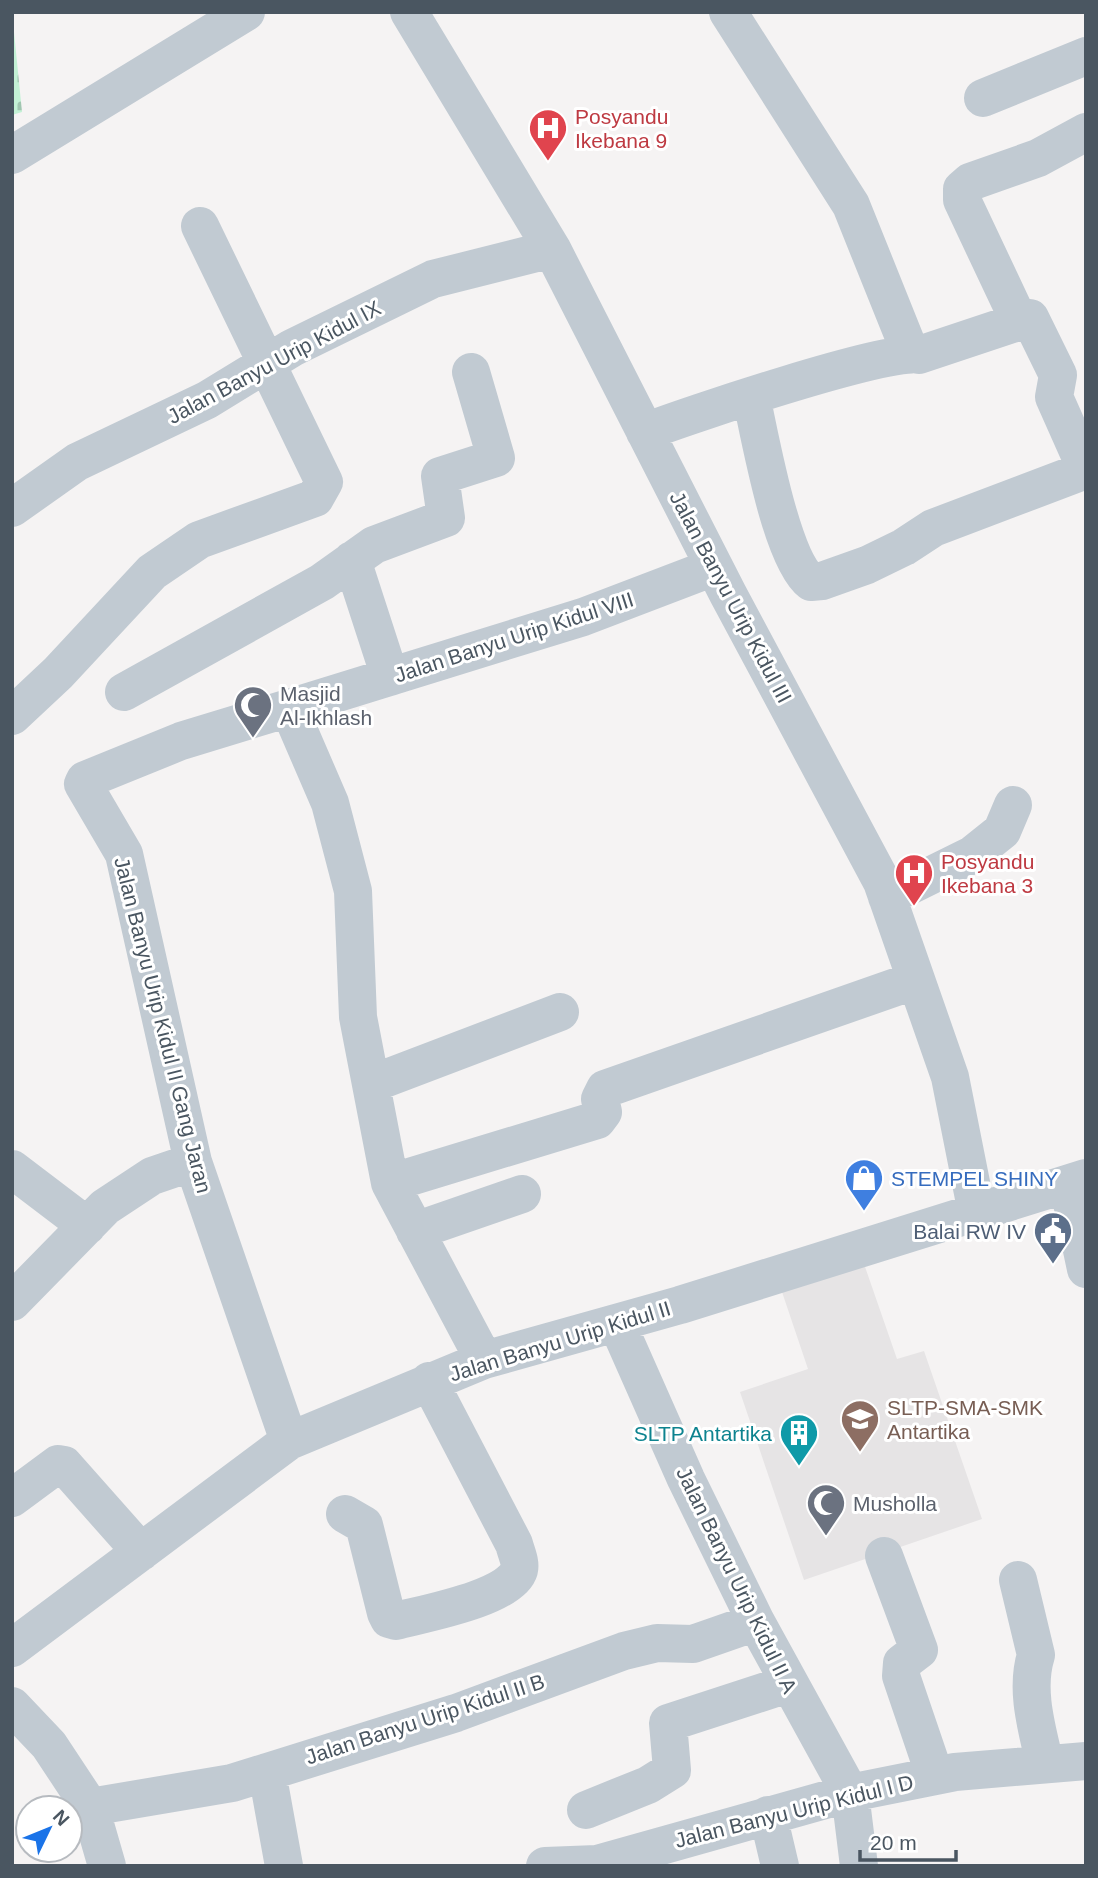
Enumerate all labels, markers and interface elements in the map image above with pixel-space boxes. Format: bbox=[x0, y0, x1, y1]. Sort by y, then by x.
place label: Posyandu Ikebana 9 bbox=[575, 105, 668, 152]
hospital icon: Posyandu Ikebana 9 bbox=[527, 107, 569, 162]
street label: Jalan Banyu Urip Kidul IX bbox=[163, 296, 385, 428]
street label: Jalan Banyu Urip Kidul III bbox=[665, 488, 797, 706]
street label: Jalan Banyu Urip Kidul VIII bbox=[392, 587, 636, 687]
place label: Masjid Al-Ikhlash bbox=[280, 682, 372, 729]
mosque icon: Masjid Al-Ikhlash bbox=[232, 684, 274, 739]
place label: Posyandu Ikebana 3 bbox=[941, 850, 1034, 897]
hospital icon: Posyandu Ikebana 3 bbox=[893, 852, 935, 907]
street label: Jalan Banyu Urip Kidul II Gang Jaran bbox=[110, 855, 216, 1195]
shop icon: STEMPEL SHINY bbox=[843, 1157, 885, 1212]
place label: STEMPEL SHINY bbox=[891, 1167, 1058, 1190]
public building icon: Balai RW IV bbox=[1032, 1210, 1074, 1265]
place label: Balai RW IV bbox=[913, 1220, 1026, 1243]
street label: Jalan Banyu Urip Kidul II bbox=[447, 1296, 673, 1386]
place label: SLTP-SMA-SMK Antartika bbox=[887, 1396, 1043, 1443]
school or university icon: SLTP-SMA-SMK Antartika bbox=[839, 1398, 881, 1453]
building icon: SLTP Antartika bbox=[778, 1412, 820, 1467]
place label: SLTP Antartika bbox=[634, 1422, 772, 1445]
street label: Jalan Banyu Urip Kidul II A bbox=[672, 1463, 802, 1697]
mosque icon: Musholla bbox=[805, 1482, 847, 1537]
place label: Musholla bbox=[853, 1492, 937, 1515]
street label: Jalan Banyu Urip Kidul II B bbox=[303, 1669, 547, 1769]
street label: Jalan Banyu Urip Kidul I D bbox=[672, 1770, 916, 1852]
north arrow bbox=[14, 1794, 84, 1864]
text: N bbox=[49, 1806, 73, 1830]
scale bar bbox=[860, 1818, 956, 1862]
text: 20 m bbox=[870, 1831, 917, 1854]

